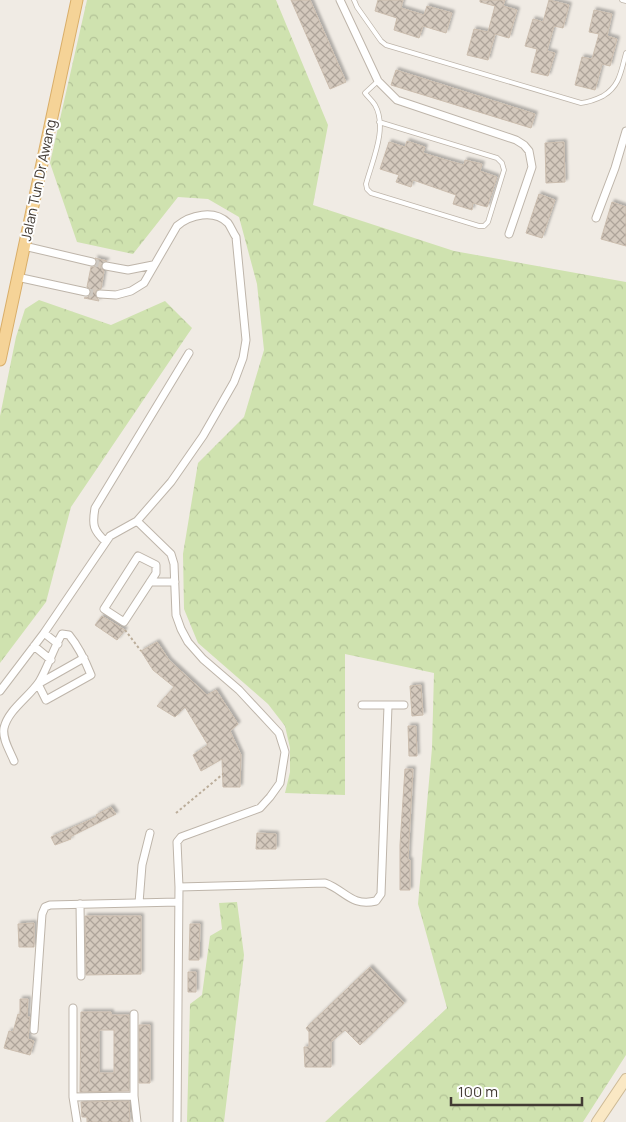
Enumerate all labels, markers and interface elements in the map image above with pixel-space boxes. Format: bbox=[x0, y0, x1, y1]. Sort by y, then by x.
street label: Jalan Tun Dr Awang bbox=[16, 117, 60, 243]
scale bar bbox=[451, 1074, 582, 1106]
text: 100 m bbox=[458, 1081, 498, 1102]

